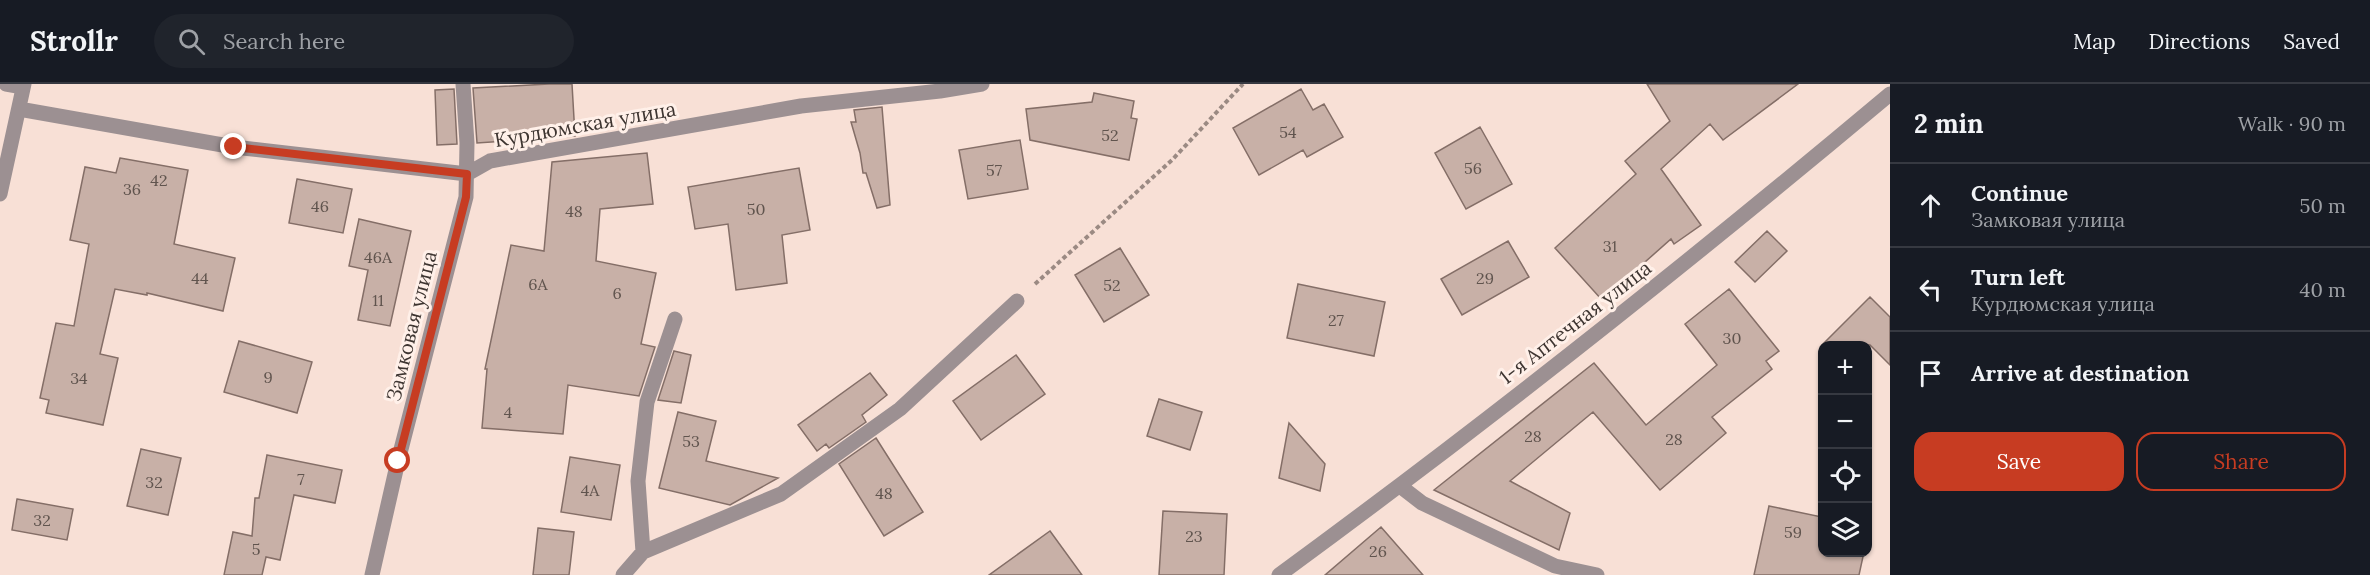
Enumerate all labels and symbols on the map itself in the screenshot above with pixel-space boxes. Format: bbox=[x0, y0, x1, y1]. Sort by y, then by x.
street label: Курдюмская улица bbox=[492, 96, 678, 152]
house number: 54 bbox=[1279, 122, 1297, 142]
house number: 52 bbox=[1101, 125, 1119, 145]
route end bbox=[220, 133, 246, 159]
house number: 56 bbox=[1464, 158, 1482, 178]
house number: 57 bbox=[986, 160, 1003, 180]
house number: 42 bbox=[150, 170, 168, 190]
house number: 36 bbox=[123, 179, 141, 199]
house number: 46 bbox=[311, 196, 329, 216]
house number: 50 bbox=[747, 199, 765, 219]
house number: 48 bbox=[565, 201, 583, 221]
house number: 31 bbox=[1603, 236, 1618, 256]
house number: 46А bbox=[364, 247, 393, 267]
street label: Замковая улица bbox=[380, 248, 442, 404]
street label: 1-я Аптечная улица bbox=[1494, 255, 1656, 389]
house number: 44 bbox=[191, 268, 209, 288]
house number: 29 bbox=[1476, 268, 1494, 288]
house number: 6А bbox=[528, 274, 549, 294]
house number: 52 bbox=[1103, 275, 1121, 295]
house number: 6 bbox=[612, 283, 622, 303]
house number: 11 bbox=[372, 290, 384, 310]
house number: 27 bbox=[1328, 310, 1345, 330]
house number: 30 bbox=[1723, 328, 1741, 348]
house number: 9 bbox=[263, 367, 273, 387]
house number: 34 bbox=[70, 368, 88, 388]
house number: 4 bbox=[504, 402, 513, 422]
house number: 28 bbox=[1524, 426, 1542, 446]
house number: 28 bbox=[1665, 429, 1683, 449]
house number: 53 bbox=[682, 431, 700, 451]
route start bbox=[384, 447, 410, 473]
house number: 7 bbox=[297, 469, 305, 489]
house number: 32 bbox=[145, 472, 163, 492]
house number: 4А bbox=[581, 480, 600, 500]
house number: 48 bbox=[875, 483, 893, 503]
house number: 32 bbox=[33, 510, 51, 530]
house number: 59 bbox=[1784, 522, 1802, 542]
house number: 23 bbox=[1185, 526, 1203, 546]
house number: 5 bbox=[252, 539, 260, 559]
house number: 26 bbox=[1369, 541, 1387, 561]

